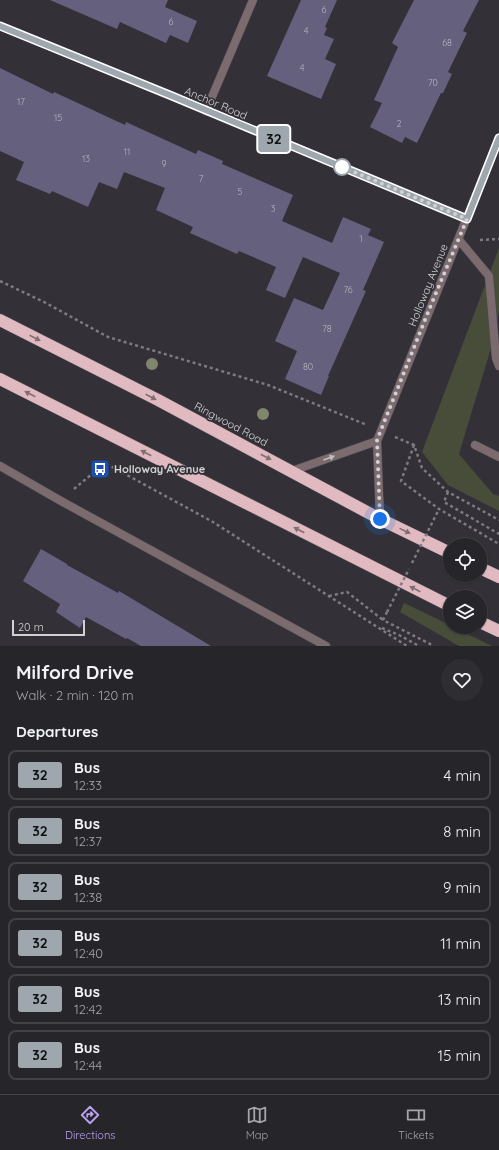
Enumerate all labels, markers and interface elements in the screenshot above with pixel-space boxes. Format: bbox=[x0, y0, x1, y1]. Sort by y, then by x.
house number: 6 bbox=[322, 4, 327, 15]
house number: 6 bbox=[169, 16, 174, 27]
house number: 4 bbox=[304, 25, 309, 36]
house number: 68 bbox=[442, 37, 452, 48]
house number: 4 bbox=[300, 62, 305, 73]
house number: 70 bbox=[428, 77, 438, 88]
street label: Anchor Road bbox=[183, 84, 249, 122]
house number: 17 bbox=[17, 96, 25, 107]
house number: 15 bbox=[54, 112, 62, 123]
house number: 2 bbox=[397, 118, 402, 129]
line badge: 32 bbox=[256, 126, 292, 152]
text: 32 bbox=[266, 130, 282, 148]
house number: 11 bbox=[124, 146, 130, 157]
house number: 13 bbox=[82, 153, 90, 164]
house number: 9 bbox=[161, 158, 167, 169]
unlabelled marker bbox=[333, 158, 351, 176]
house number: 7 bbox=[199, 173, 204, 184]
house number: 5 bbox=[238, 186, 243, 197]
house number: 3 bbox=[271, 203, 276, 214]
house number: 1 bbox=[359, 233, 363, 244]
street label: Holloway Avenue bbox=[405, 242, 451, 328]
house number: 76 bbox=[343, 284, 353, 295]
house number: 78 bbox=[322, 323, 332, 334]
one-way arrow bbox=[29, 334, 41, 341]
house number: 80 bbox=[303, 361, 313, 372]
one-way arrow bbox=[24, 391, 35, 397]
one-way arrow bbox=[145, 393, 156, 400]
street label: Ringwood Road bbox=[192, 399, 270, 449]
one-way arrow bbox=[140, 449, 151, 456]
one-way arrow bbox=[260, 454, 271, 460]
one-way arrow bbox=[323, 455, 335, 461]
bus stop icon: Holloway Avenue bbox=[89, 458, 111, 480]
place label: Holloway Avenue bbox=[114, 462, 206, 476]
your location bbox=[370, 509, 390, 529]
one-way arrow bbox=[293, 527, 305, 533]
one-way arrow bbox=[400, 528, 411, 534]
map controls bbox=[443, 538, 487, 634]
button: locate bbox=[443, 538, 487, 582]
one-way arrow bbox=[409, 586, 421, 592]
button: layers bbox=[443, 590, 487, 634]
scale bar bbox=[12, 618, 85, 637]
text: 20 m bbox=[18, 620, 44, 634]
button: heart bbox=[441, 659, 483, 701]
text: Milford Drive bbox=[16, 660, 134, 684]
text: Walk · 2 min · 120 m bbox=[16, 687, 134, 703]
text: Departures bbox=[16, 722, 98, 741]
text: Bus bbox=[74, 758, 100, 777]
text: 32 bbox=[32, 766, 48, 784]
text: 4 min bbox=[443, 766, 481, 785]
text: 12:33 bbox=[74, 777, 102, 793]
text: Bus bbox=[74, 814, 100, 833]
text: 32 bbox=[32, 822, 48, 840]
text: 8 min bbox=[443, 822, 481, 841]
text: 12:37 bbox=[74, 833, 102, 849]
text: Bus bbox=[74, 870, 100, 889]
text: 32 bbox=[32, 878, 48, 896]
text: 9 min bbox=[443, 878, 481, 897]
text: 12:38 bbox=[74, 889, 102, 905]
text: Bus bbox=[74, 926, 100, 945]
text: 32 bbox=[32, 934, 48, 952]
text: 11 min bbox=[440, 934, 481, 953]
text: 12:40 bbox=[74, 945, 103, 961]
text: Bus bbox=[74, 982, 100, 1001]
text: 32 bbox=[32, 990, 48, 1008]
text: 13 min bbox=[438, 990, 481, 1009]
text: 12:42 bbox=[74, 1001, 103, 1017]
text: Bus bbox=[74, 1038, 100, 1057]
text: 32 bbox=[32, 1046, 48, 1064]
text: 15 min bbox=[438, 1046, 481, 1065]
text: 12:44 bbox=[74, 1057, 102, 1073]
tab: Directions bbox=[65, 1104, 116, 1142]
tab: Map bbox=[246, 1104, 268, 1142]
tab: Tickets bbox=[398, 1104, 434, 1142]

